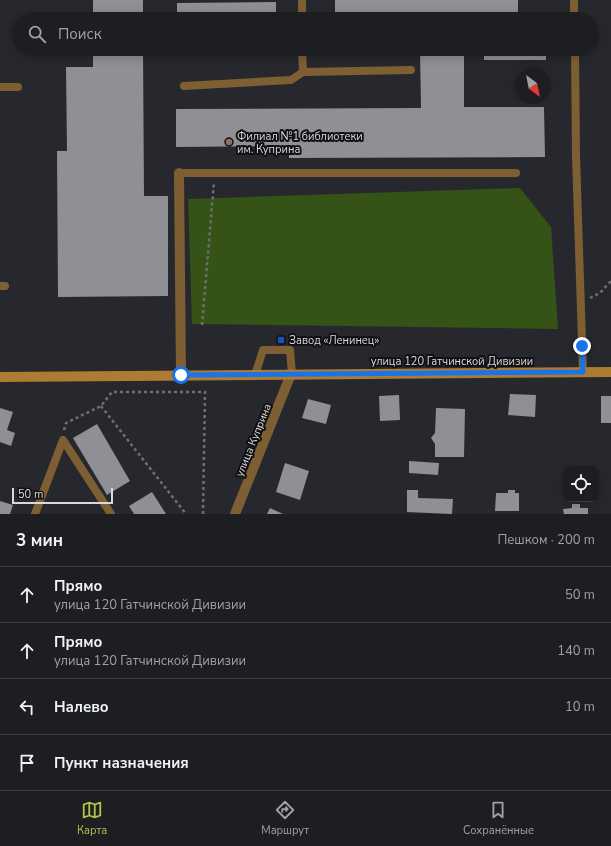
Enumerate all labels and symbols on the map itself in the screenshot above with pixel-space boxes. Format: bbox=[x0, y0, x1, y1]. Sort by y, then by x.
north arrow bbox=[515, 68, 551, 104]
place label: Филиал №1 библиотеки им. Куприна bbox=[237, 129, 363, 157]
marker: Филиал №1 библиотеки им. Куприна bbox=[224, 137, 234, 147]
place label: Завод «Ленинец» bbox=[289, 333, 379, 348]
marker: Завод «Ленинец» bbox=[276, 335, 286, 345]
route end bbox=[573, 337, 591, 355]
street label: улица 120 Гатчинской Дивизии bbox=[371, 354, 533, 369]
route start bbox=[172, 366, 190, 384]
street label: улица Куприна bbox=[232, 401, 275, 479]
scale bar bbox=[12, 486, 113, 505]

